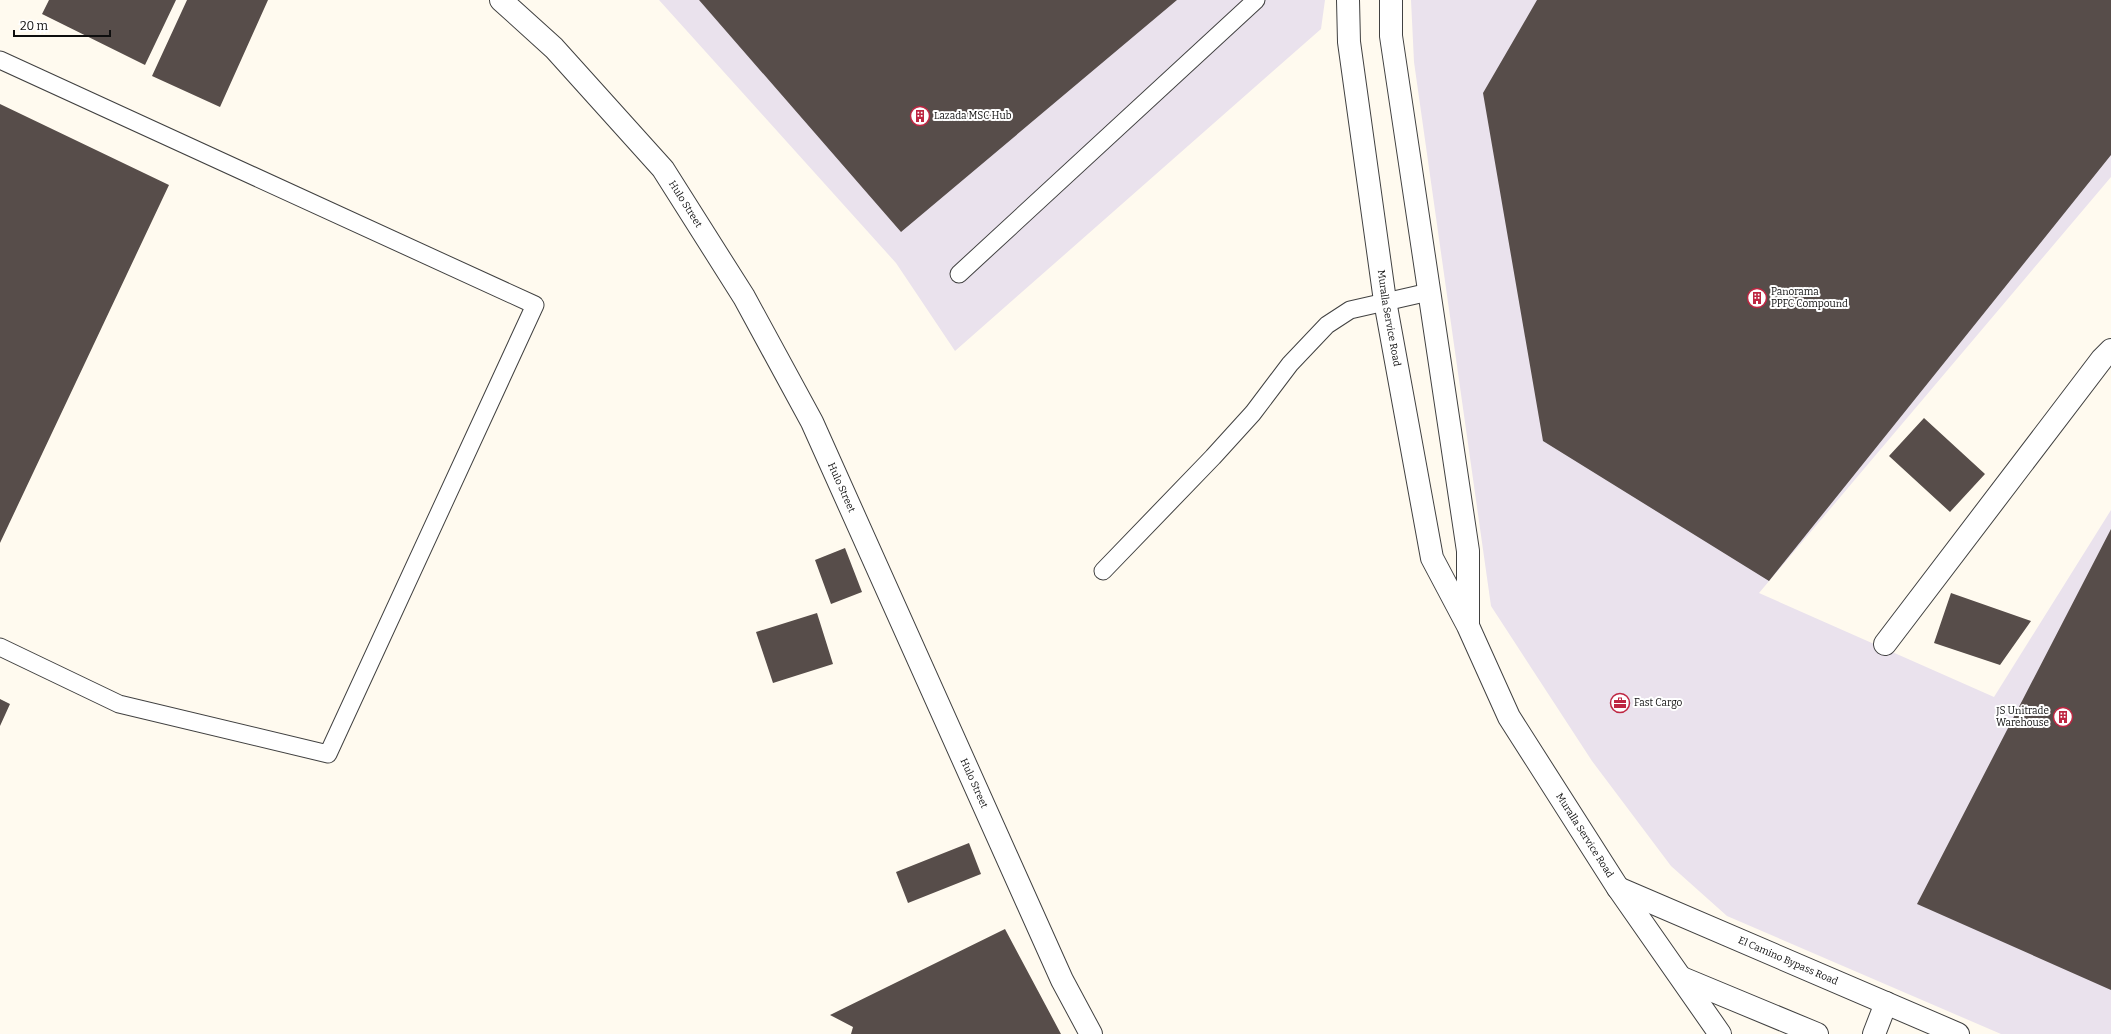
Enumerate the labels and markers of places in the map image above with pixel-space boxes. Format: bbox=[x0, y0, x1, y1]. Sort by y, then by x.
building icon: Lazada MSC Hub bbox=[909, 105, 931, 127]
place label: Lazada MSC Hub bbox=[934, 110, 1012, 122]
place label: Panorama PPFC Compound bbox=[1771, 286, 1848, 310]
building icon: Panorama PPFC Compound bbox=[1746, 287, 1768, 309]
office icon: Fast Cargo bbox=[1609, 692, 1631, 714]
place label: Fast Cargo bbox=[1634, 697, 1683, 709]
place label: JS Unitrade Warehouse bbox=[1995, 705, 2049, 729]
building icon: JS Unitrade Warehouse bbox=[2052, 706, 2074, 728]

